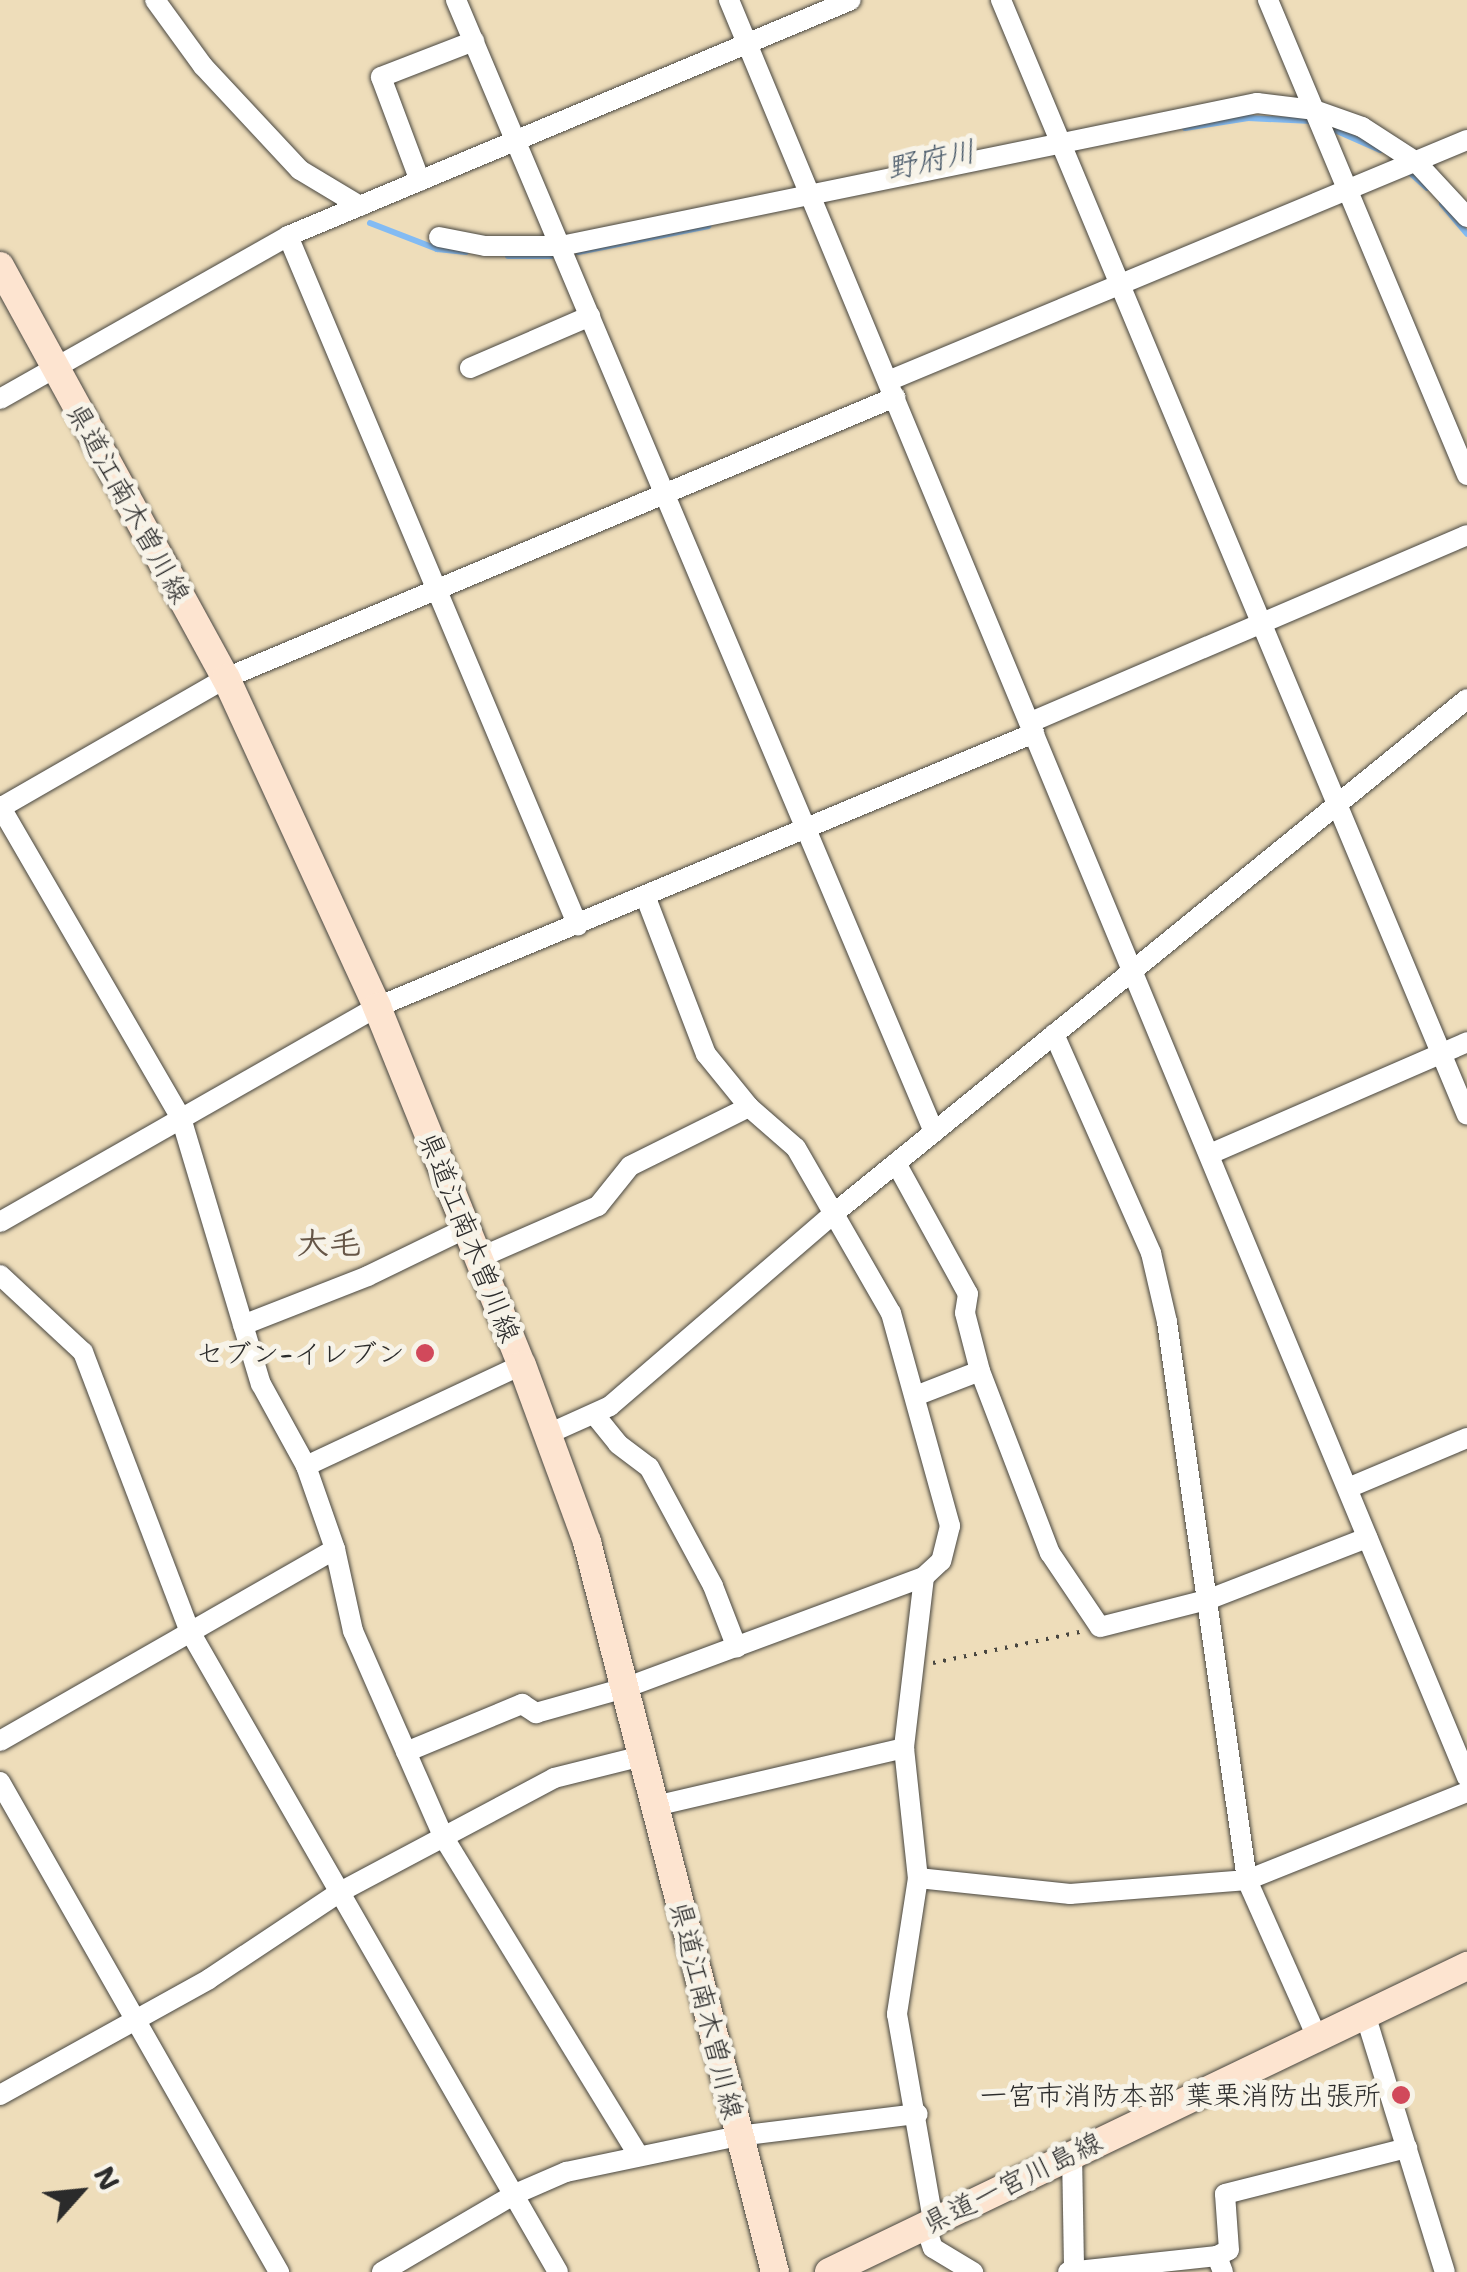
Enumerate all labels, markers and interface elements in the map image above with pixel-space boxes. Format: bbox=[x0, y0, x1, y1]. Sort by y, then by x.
water label: 野府川 bbox=[883, 133, 979, 187]
street label: 県道江南木曽川線 bbox=[60, 397, 198, 609]
street label: 県道江南木曽川線 bbox=[412, 1127, 528, 1347]
district label: 大毛 bbox=[297, 1224, 361, 1262]
place label: セブン-イレブン bbox=[195, 1336, 405, 1370]
marker: セブン-イレブン bbox=[414, 1342, 436, 1364]
street label: 県道江南木曽川線 bbox=[664, 1897, 750, 2123]
place label: 一宮市消防本部 葉栗消防出張所 bbox=[979, 2078, 1381, 2112]
marker: 一宮市消防本部 葉栗消防出張所 bbox=[1390, 2084, 1412, 2106]
street label: 県道一宮川島線 bbox=[917, 2124, 1107, 2240]
north arrow bbox=[30, 2142, 130, 2242]
text: N bbox=[85, 2160, 129, 2197]

